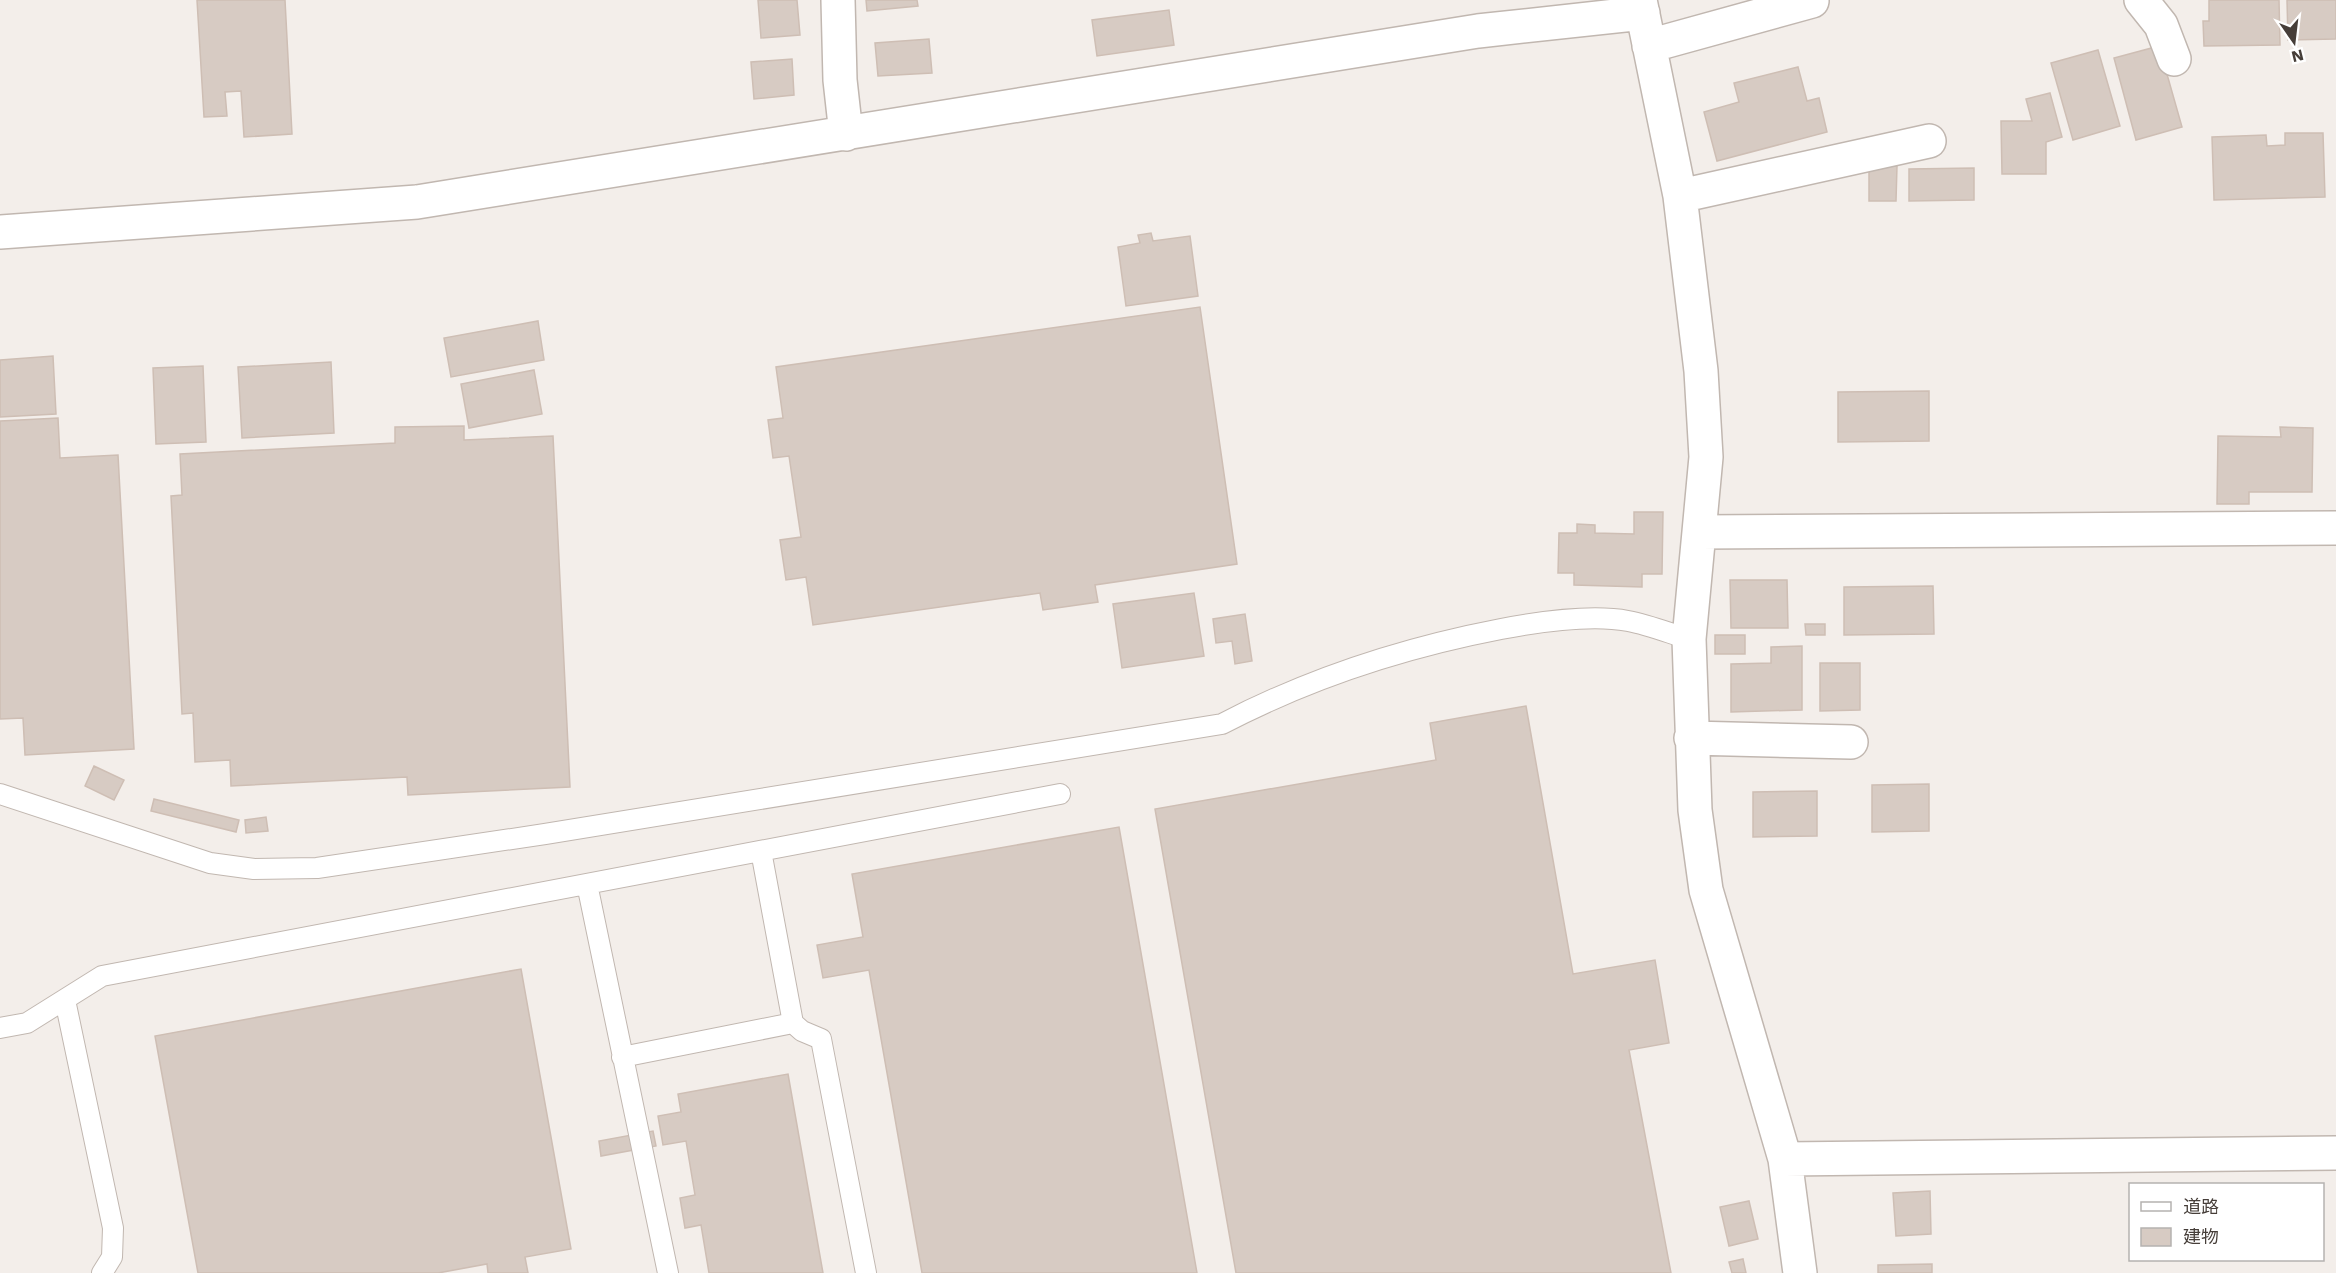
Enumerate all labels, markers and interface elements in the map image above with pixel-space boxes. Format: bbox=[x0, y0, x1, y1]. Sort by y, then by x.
north arrow bbox=[2264, 12, 2324, 72]
text: N bbox=[2289, 45, 2306, 67]
legend bbox=[2129, 1183, 2324, 1261]
text: 道路 bbox=[2183, 1196, 2219, 1217]
text: 建物 bbox=[2183, 1226, 2219, 1247]

